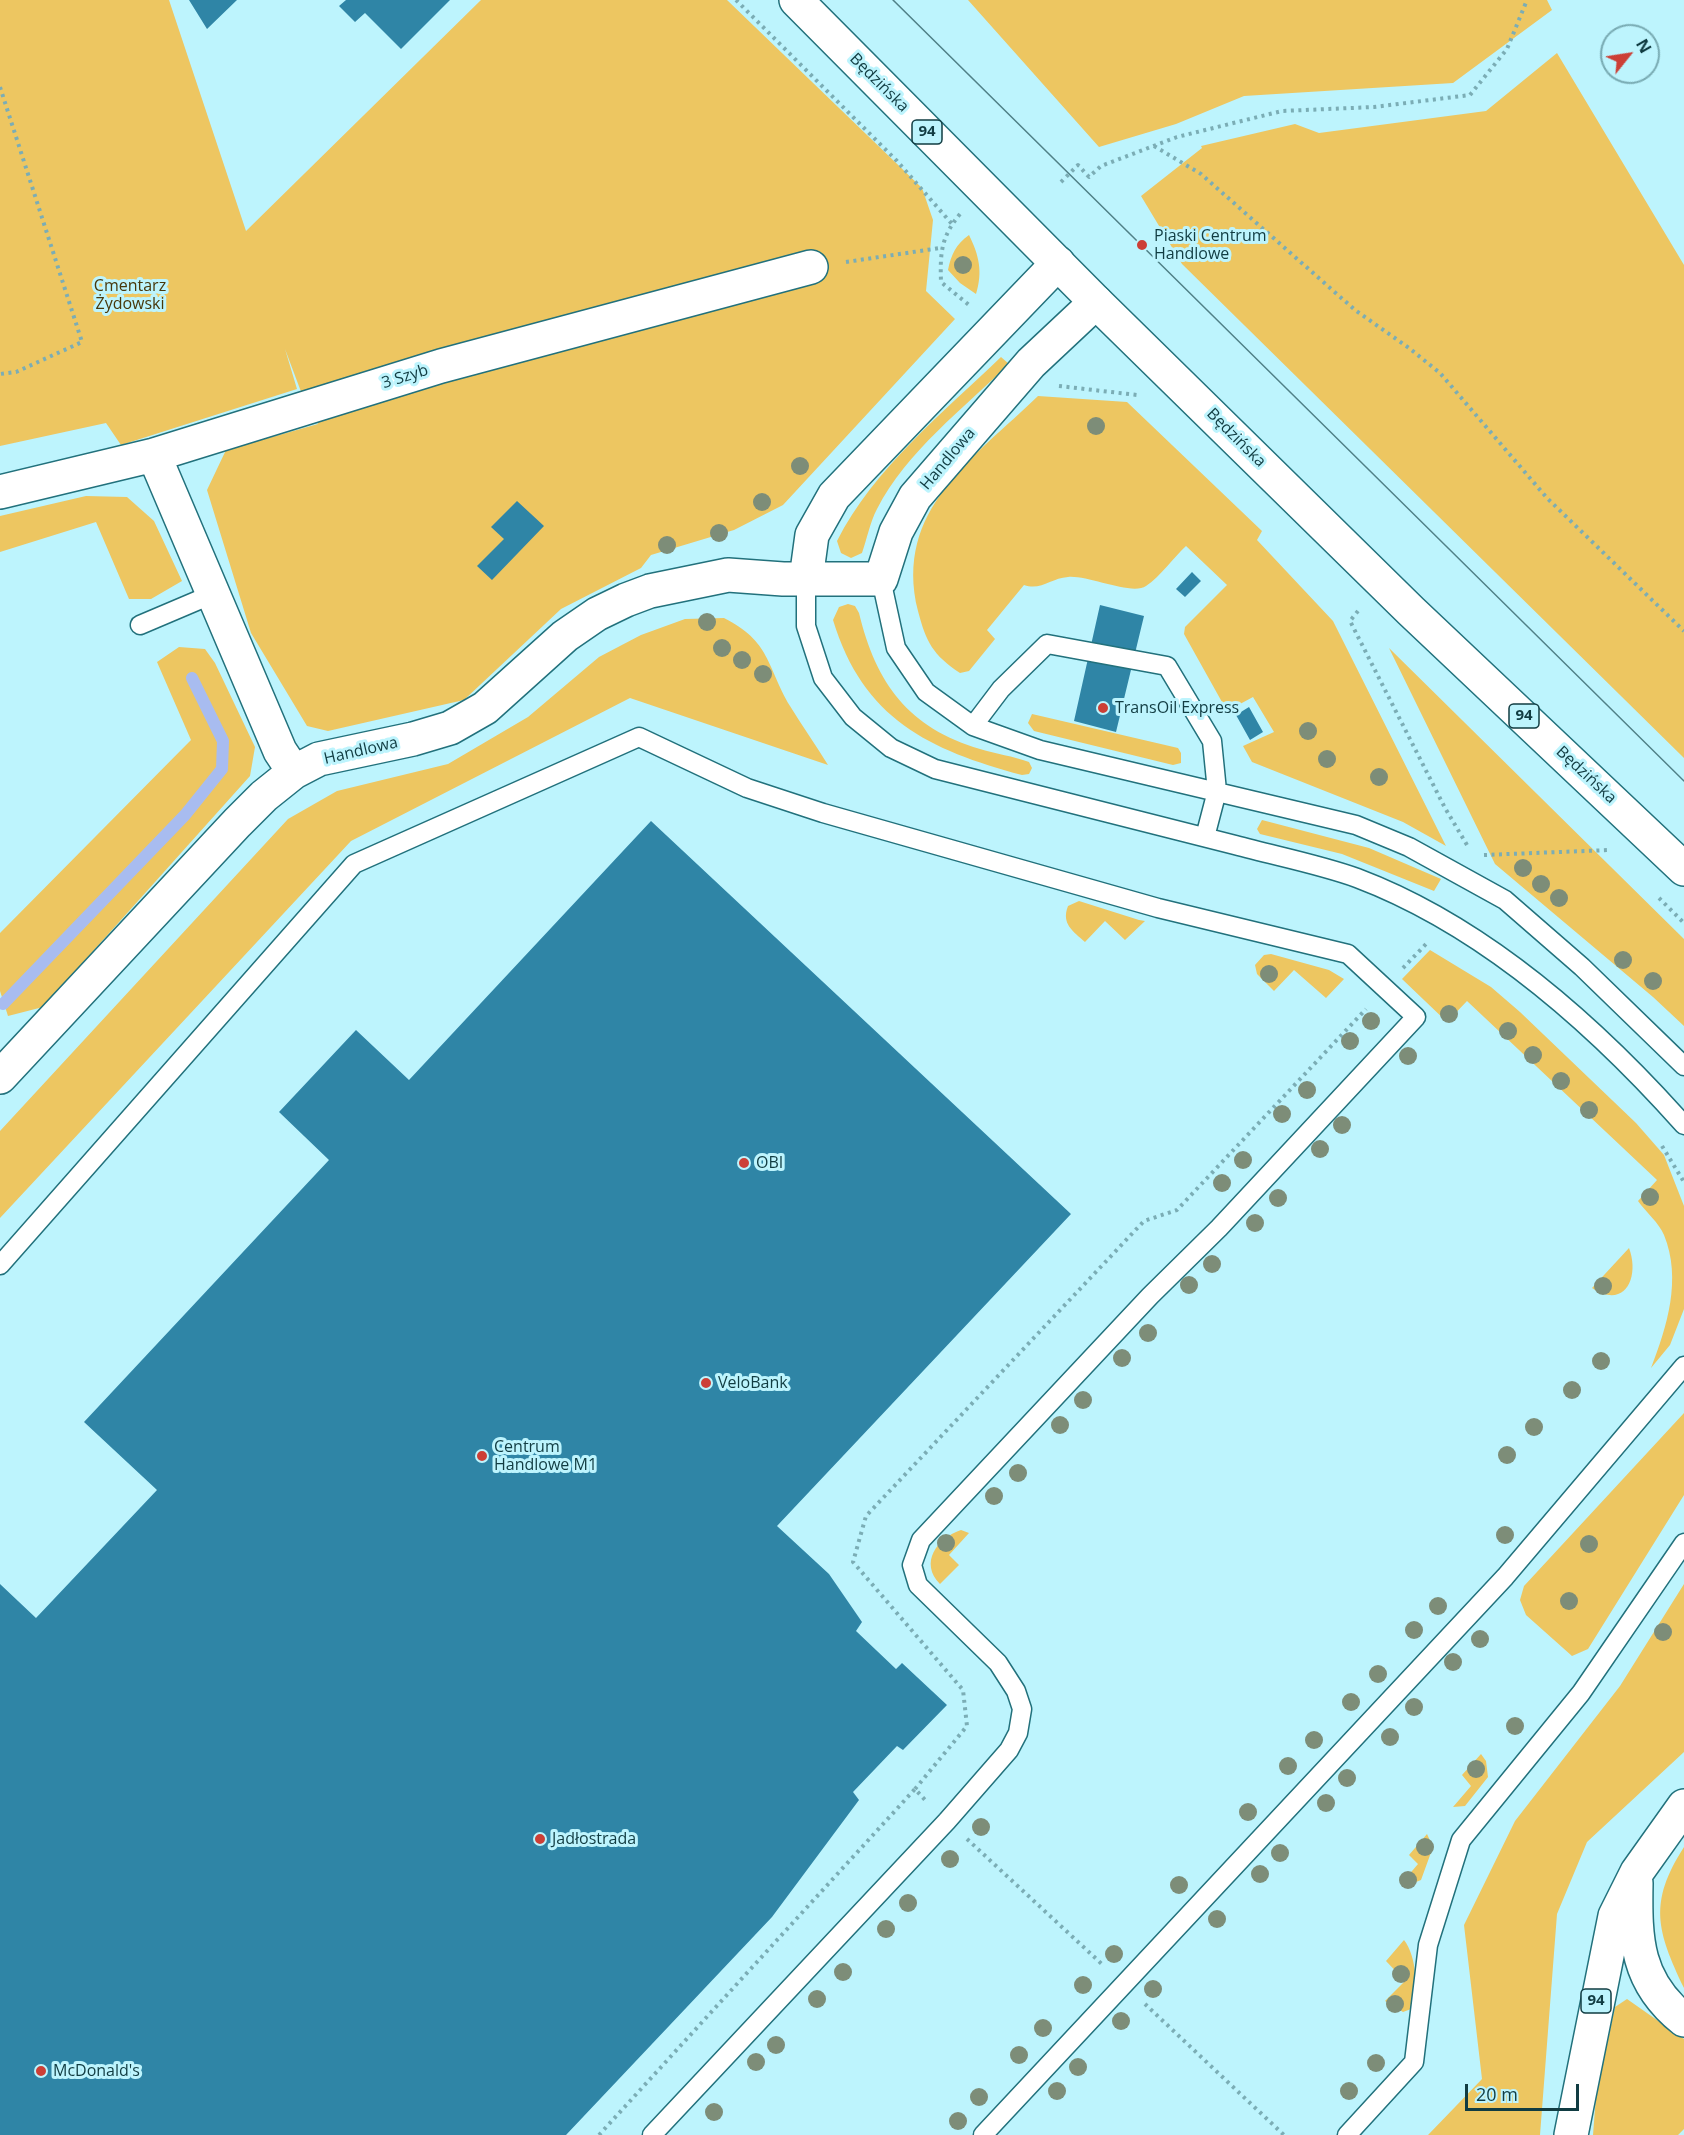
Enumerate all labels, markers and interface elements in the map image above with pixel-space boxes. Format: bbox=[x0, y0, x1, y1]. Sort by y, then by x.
north arrow bbox=[1600, 24, 1660, 84]
text: N bbox=[1631, 35, 1657, 57]
street label: Będzińska bbox=[846, 50, 912, 116]
road number: 94 bbox=[912, 120, 942, 144]
place label: Piaski Centrum Handlowe bbox=[1154, 226, 1267, 264]
marker: Piaski Centrum Handlowe bbox=[1135, 238, 1149, 252]
park label: Cmentarz Żydowski bbox=[94, 276, 166, 314]
street label: 3 Szyb bbox=[380, 361, 430, 393]
street label: Będzińska bbox=[1203, 405, 1269, 471]
street label: Handlowa bbox=[916, 424, 980, 494]
place label: TransOil Express bbox=[1115, 698, 1239, 718]
marker: TransOil Express bbox=[1096, 701, 1110, 715]
road number: 94 bbox=[1509, 704, 1539, 728]
street label: Handlowa bbox=[322, 733, 400, 769]
street label: Będzińska bbox=[1552, 742, 1620, 808]
place label: OBI bbox=[756, 1153, 783, 1173]
marker: OBI bbox=[737, 1156, 751, 1170]
place label: VeloBank bbox=[718, 1373, 788, 1393]
marker: VeloBank bbox=[699, 1376, 713, 1390]
place label: Centrum Handlowe M1 bbox=[494, 1437, 597, 1475]
marker: Centrum Handlowe M1 bbox=[475, 1449, 489, 1463]
place label: Jadłostrada bbox=[552, 1829, 636, 1849]
marker: Jadłostrada bbox=[533, 1832, 547, 1846]
road number: 94 bbox=[1581, 1989, 1611, 2013]
place label: McDonald's bbox=[53, 2061, 140, 2081]
marker: McDonald's bbox=[34, 2064, 48, 2078]
scale bar bbox=[1468, 2072, 1582, 2110]
text: 20 m bbox=[1476, 2082, 1518, 2106]

